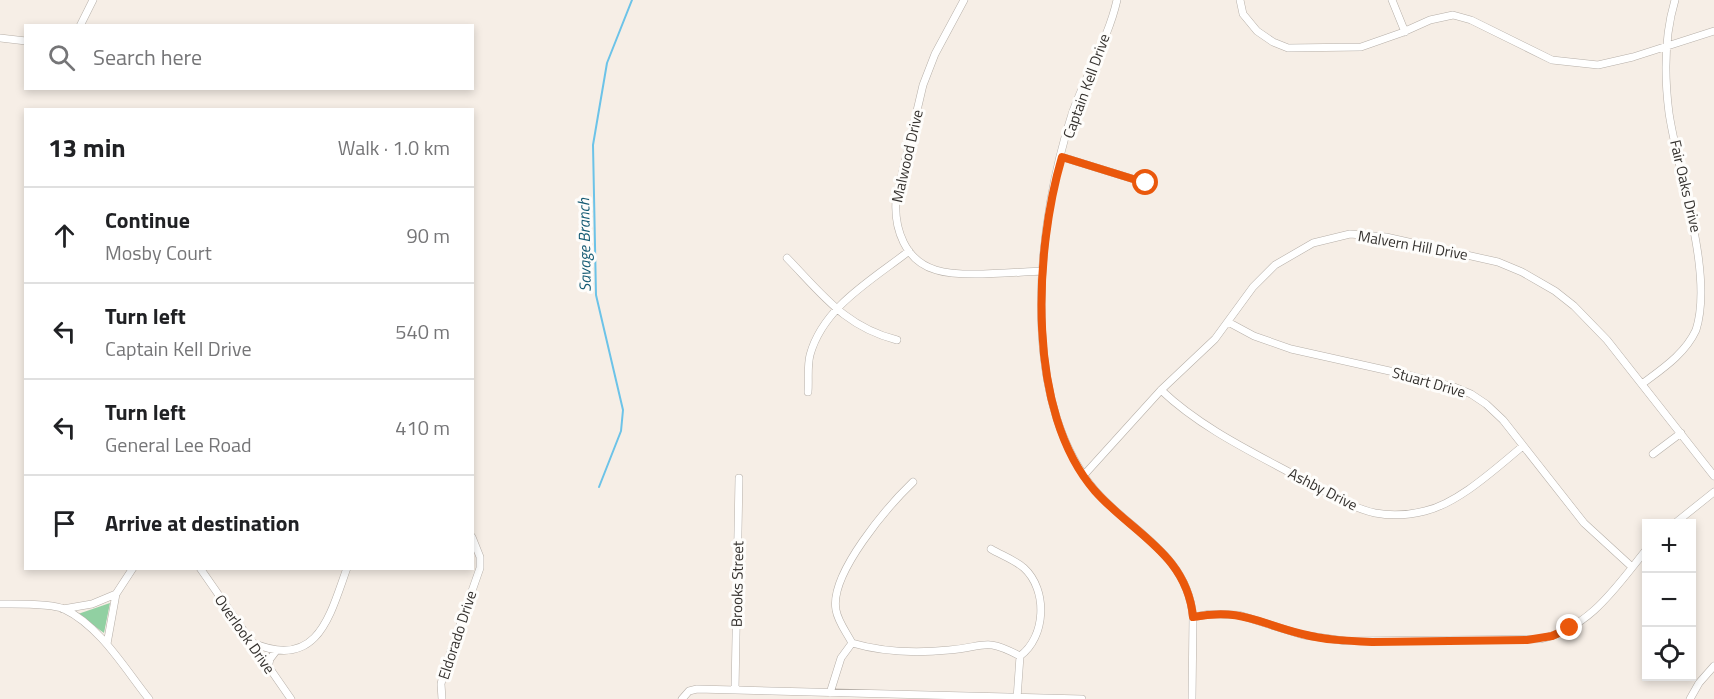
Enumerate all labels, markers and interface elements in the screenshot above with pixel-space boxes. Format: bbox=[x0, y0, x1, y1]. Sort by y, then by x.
search box bbox=[24, 24, 474, 90]
street label: Captain Kell Drive bbox=[1056, 30, 1116, 142]
text: Search here bbox=[93, 40, 202, 74]
icon: search bbox=[45, 41, 78, 74]
street label: Malwood Drive bbox=[885, 107, 929, 205]
text: 13 min bbox=[48, 128, 126, 167]
text: Walk · 1.0 km bbox=[338, 132, 450, 163]
street label: Fair Oaks Drive bbox=[1664, 137, 1708, 235]
route start bbox=[1132, 169, 1158, 195]
water label: Savage Branch bbox=[571, 197, 597, 292]
text: Continue bbox=[105, 203, 190, 237]
icon: ahead bbox=[48, 219, 81, 252]
text: 90 m bbox=[406, 220, 450, 251]
street label: Malvern Hill Drive bbox=[1356, 224, 1470, 266]
text: Mosby Court bbox=[105, 237, 212, 268]
text: Turn left bbox=[105, 299, 186, 333]
icon: left bbox=[48, 315, 81, 348]
text: 540 m bbox=[395, 316, 450, 347]
text: Captain Kell Drive bbox=[105, 333, 252, 364]
street label: Stuart Drive bbox=[1390, 361, 1468, 403]
text: Turn left bbox=[105, 395, 186, 429]
icon: left bbox=[48, 411, 81, 444]
text: 410 m bbox=[395, 412, 450, 443]
text: General Lee Road bbox=[105, 429, 252, 460]
street label: Ashby Drive bbox=[1284, 462, 1362, 516]
text: Arrive at destination bbox=[105, 506, 300, 540]
icon: arrive bbox=[48, 507, 81, 540]
map controls bbox=[1642, 519, 1696, 681]
button: + bbox=[1642, 519, 1696, 573]
street label: Brooks Street bbox=[725, 540, 749, 627]
button: − bbox=[1642, 573, 1696, 627]
street label: Eldorado Drive bbox=[432, 588, 482, 682]
street label: Overlook Drive bbox=[209, 590, 281, 678]
route end bbox=[1556, 614, 1582, 640]
button: locate bbox=[1642, 627, 1696, 681]

